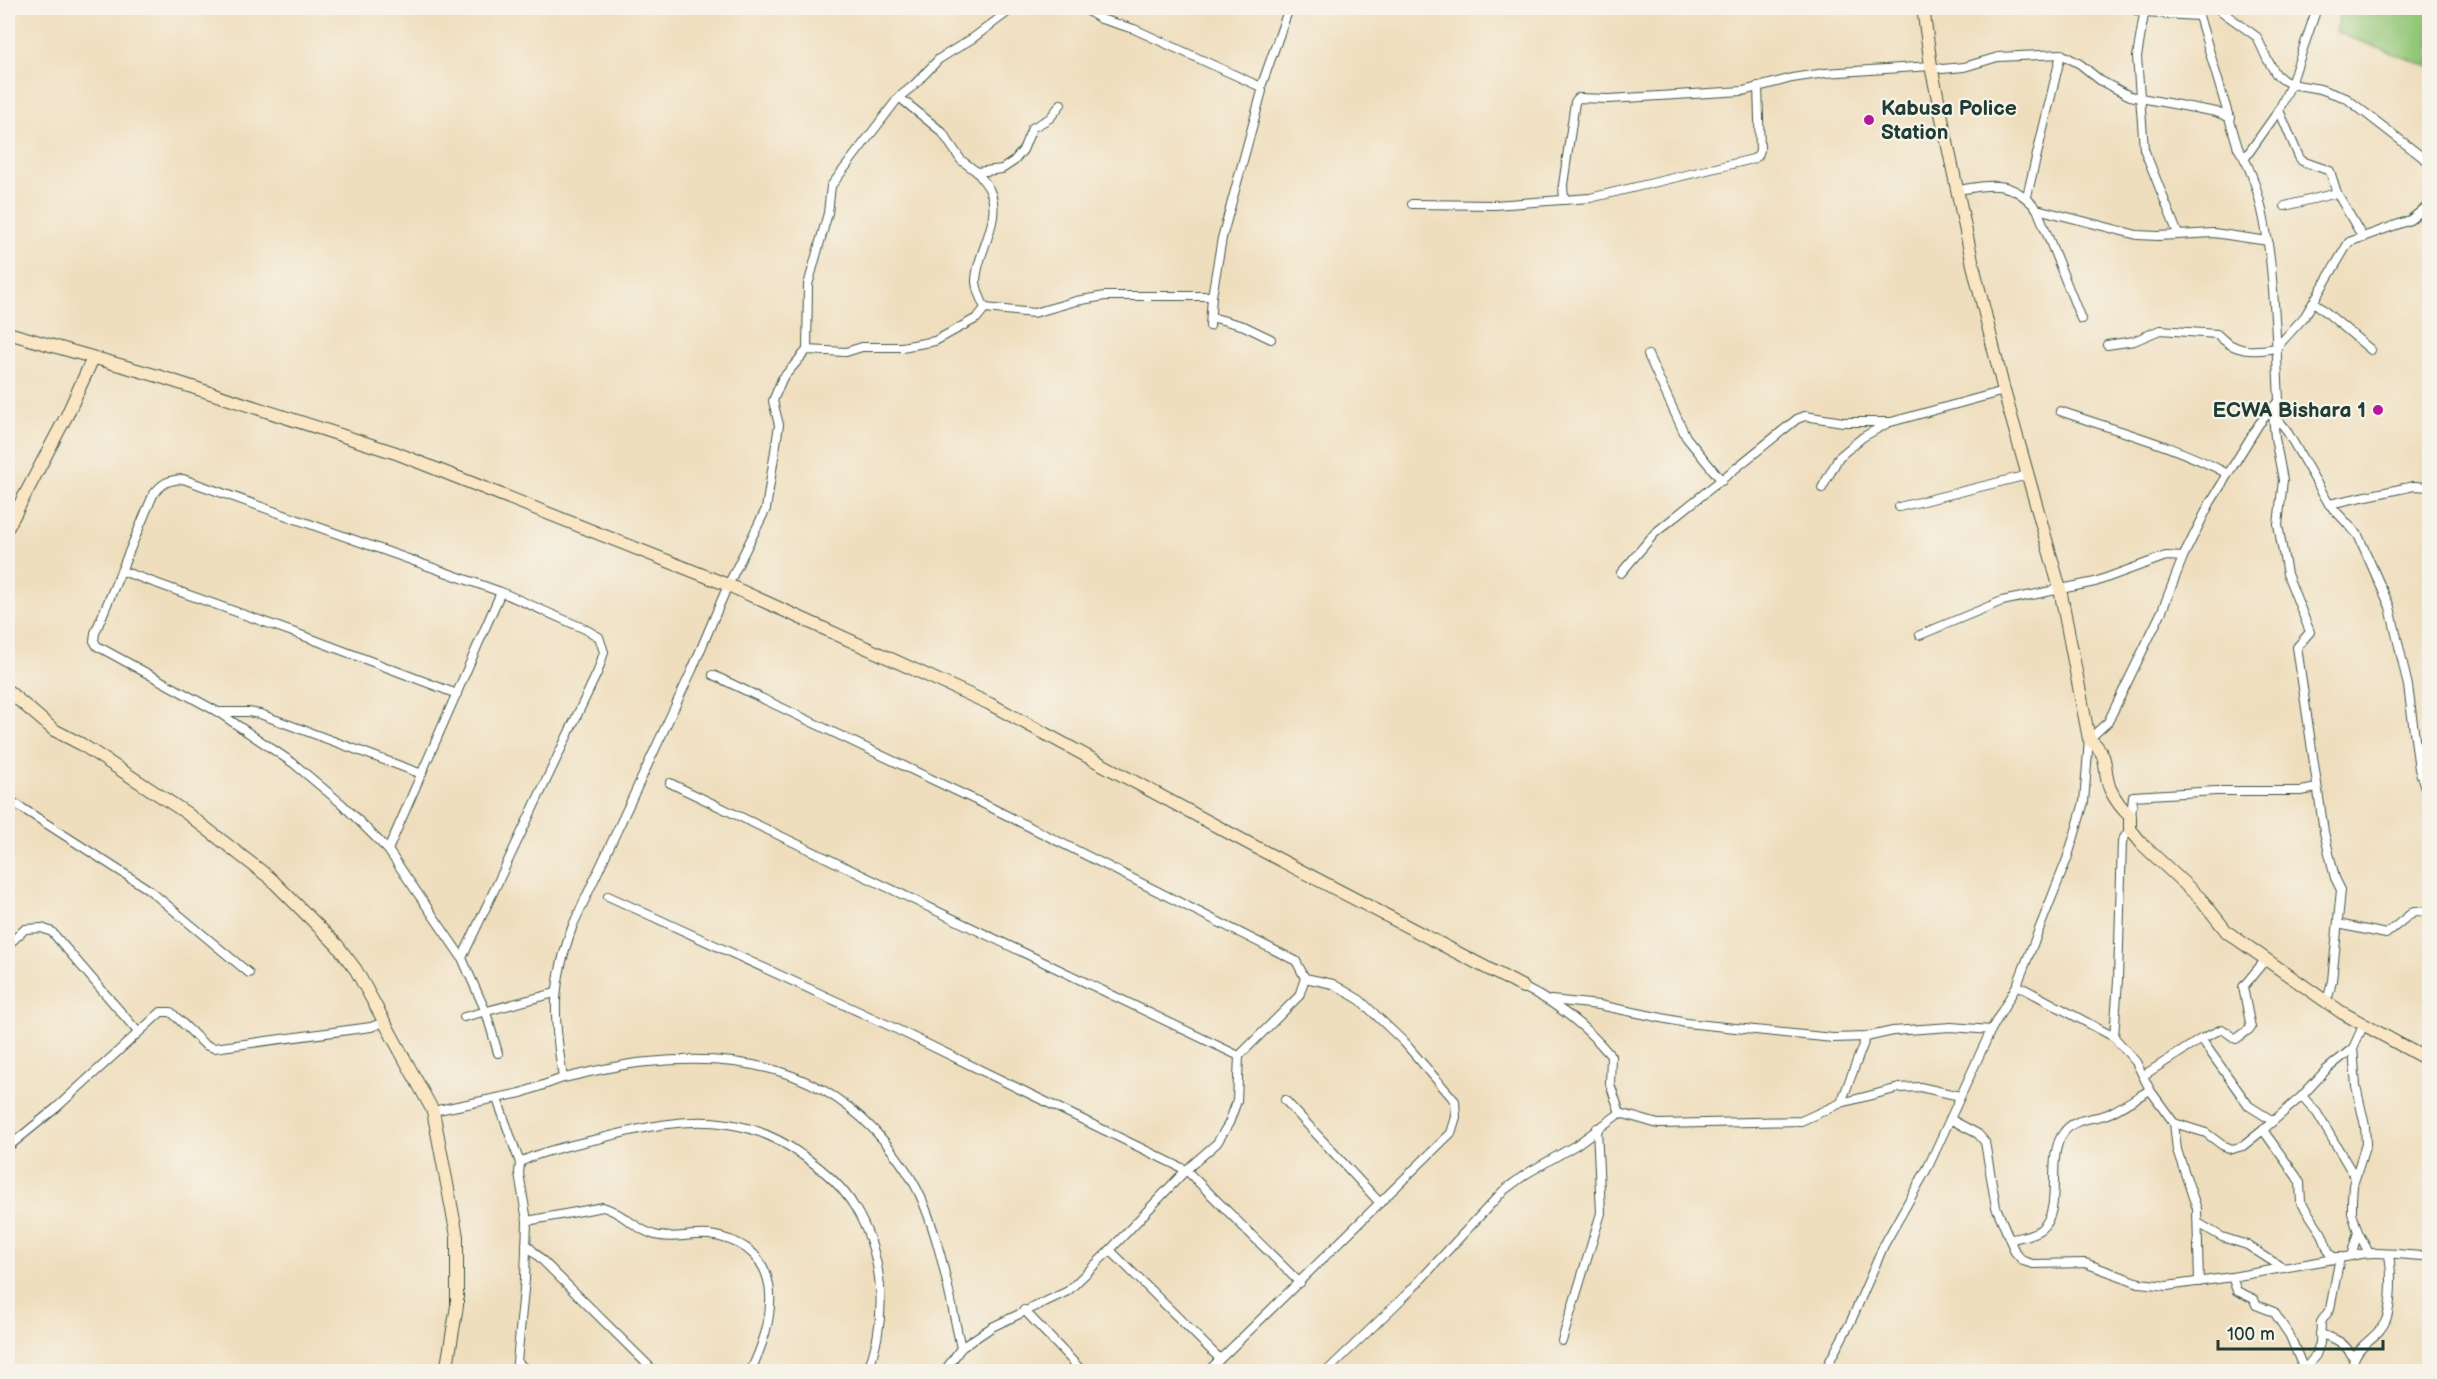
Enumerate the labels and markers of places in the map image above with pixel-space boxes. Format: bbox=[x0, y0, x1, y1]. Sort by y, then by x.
place label: Kabusa Police Station bbox=[1881, 96, 2017, 145]
marker: Kabusa Police Station bbox=[1862, 113, 1876, 127]
place label: ECWA Bishara 1 bbox=[2212, 398, 2366, 423]
marker: ECWA Bishara 1 bbox=[2371, 403, 2385, 417]

